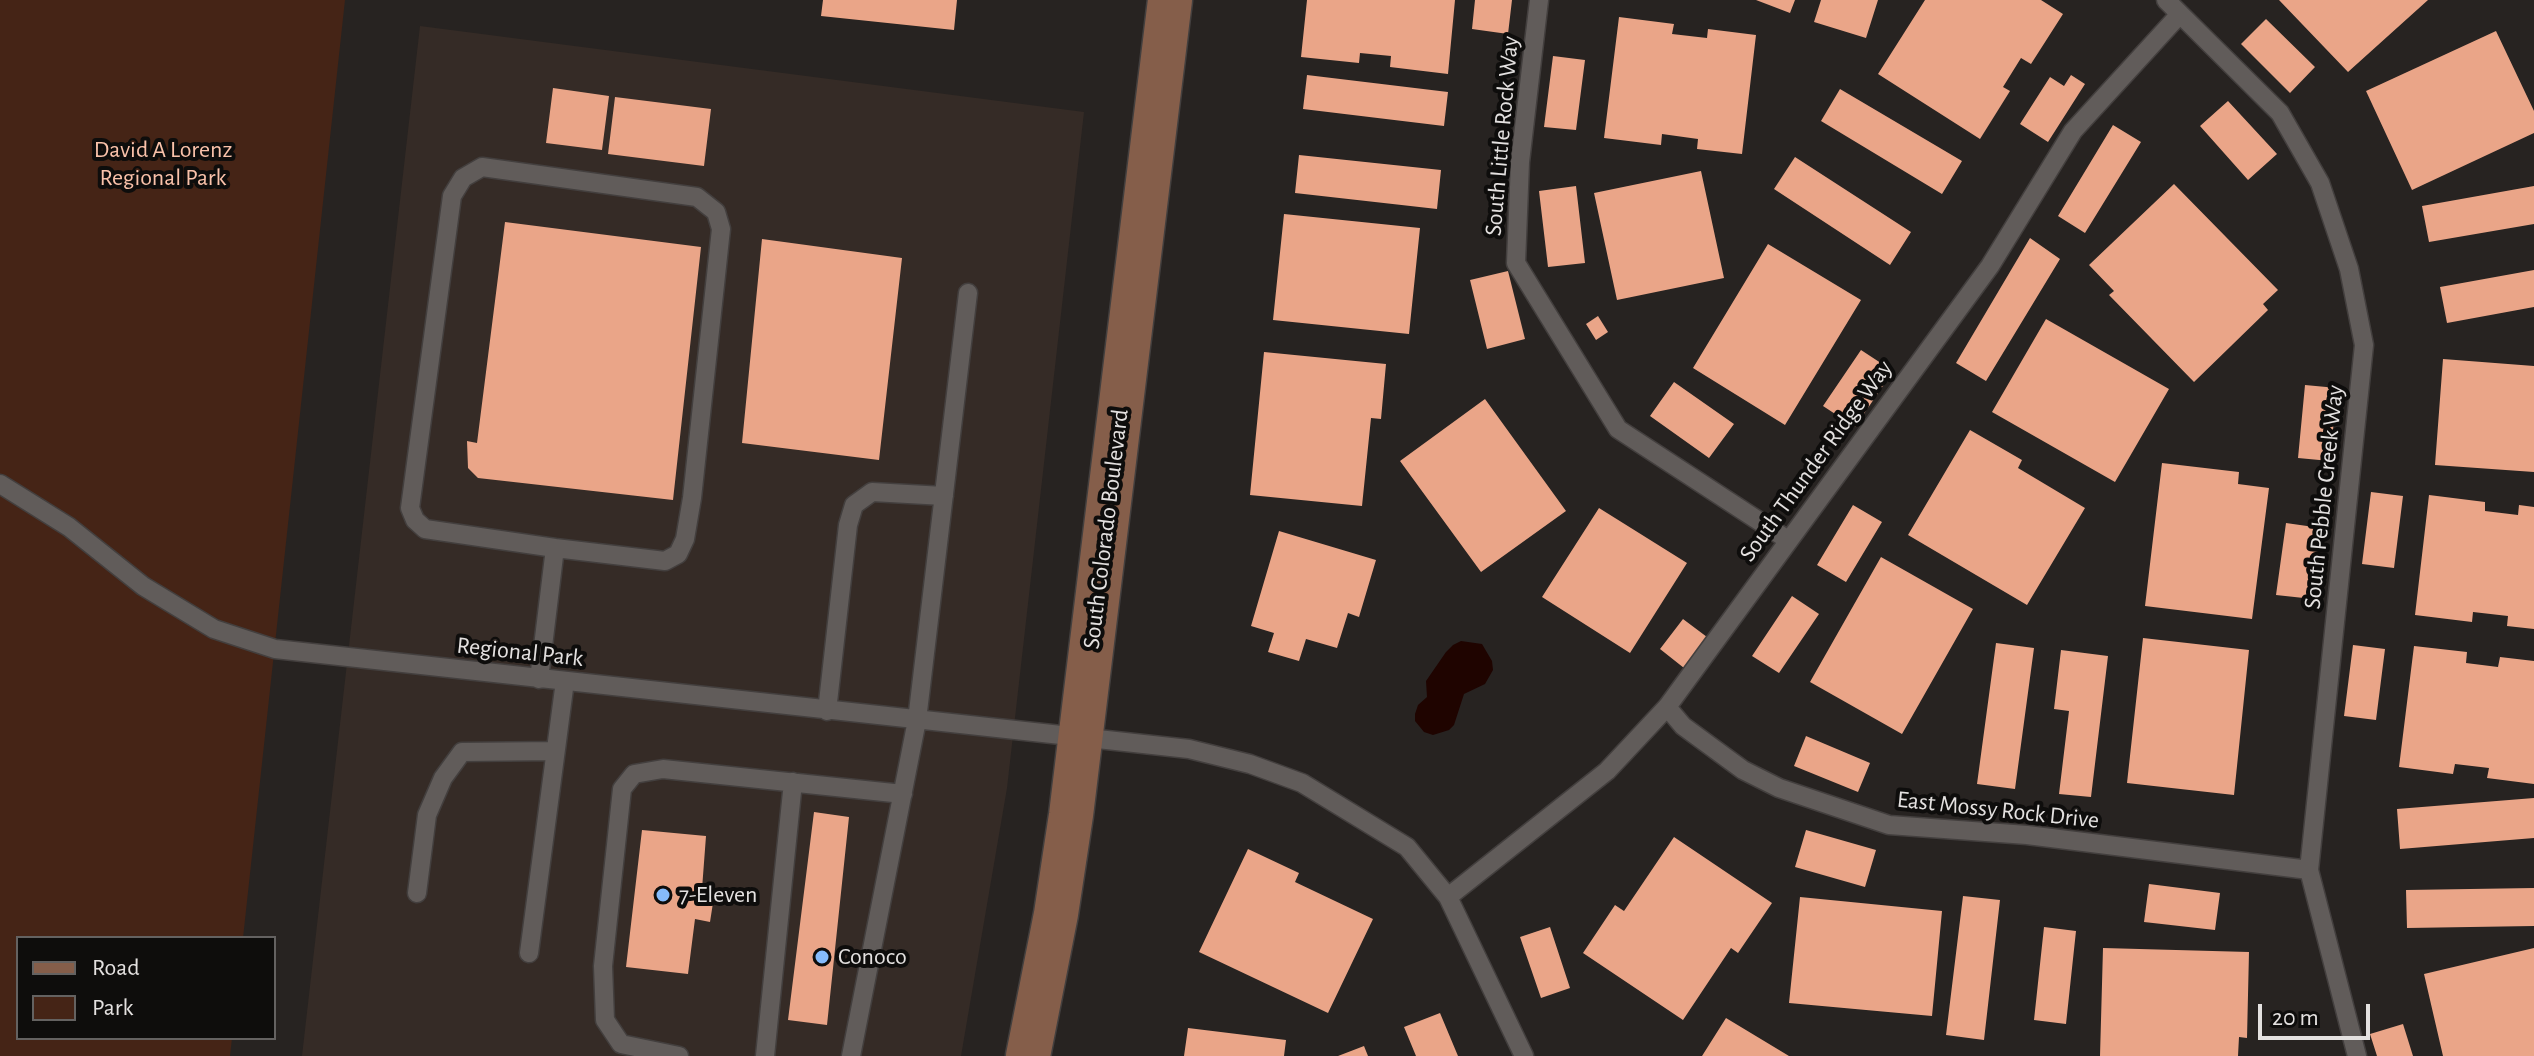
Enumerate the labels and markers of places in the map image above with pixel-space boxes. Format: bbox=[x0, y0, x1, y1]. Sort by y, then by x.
place label: 7-Eleven bbox=[679, 881, 757, 909]
marker: 7-Eleven bbox=[654, 886, 672, 904]
place label: Conoco bbox=[838, 943, 907, 971]
marker: Conoco bbox=[813, 948, 831, 966]

